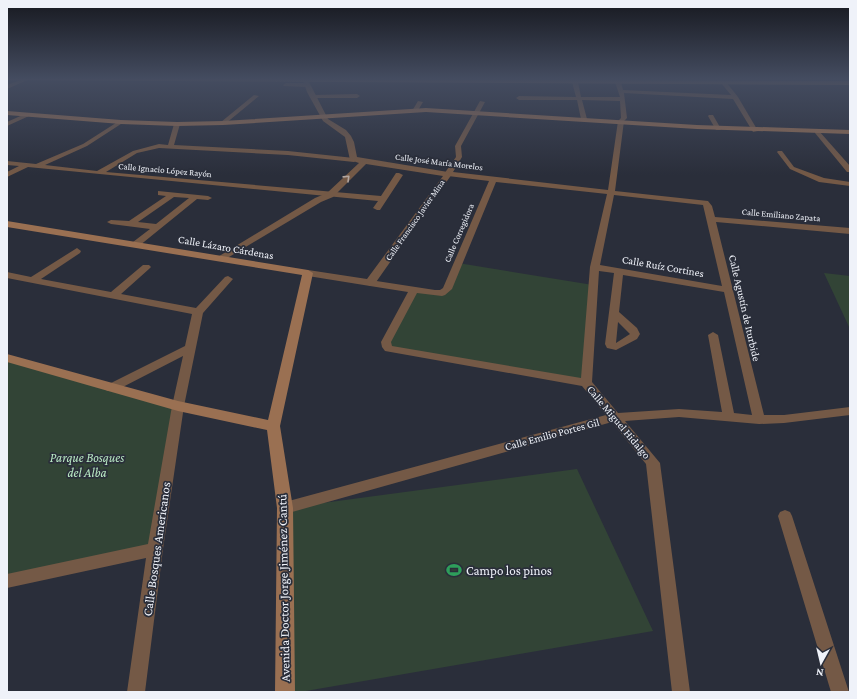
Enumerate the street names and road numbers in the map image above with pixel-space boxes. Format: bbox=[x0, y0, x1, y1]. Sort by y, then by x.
street label: Calle José María Morelos bbox=[395, 152, 484, 172]
street label: Calle Ignacio López Rayón bbox=[118, 161, 212, 179]
street label: Calle Francisco Javier Mina bbox=[383, 178, 447, 262]
street label: Calle Corregidora bbox=[442, 202, 476, 264]
street label: Calle Emiliano Zapata bbox=[741, 207, 821, 223]
street label: Calle Lázaro Cárdenas bbox=[177, 233, 275, 261]
street label: Calle Ruíz Cortines bbox=[621, 253, 705, 279]
street label: Calle Agustín de Iturbide bbox=[726, 254, 763, 363]
street label: Calle Miguel Hidalgo bbox=[584, 383, 653, 462]
street label: Calle Emilio Portes Gil bbox=[503, 416, 601, 452]
street label: Calle Bosques Americanos bbox=[140, 481, 173, 617]
street label: Avenida Doctor Jorge Jiménez Cantú bbox=[274, 494, 293, 682]

